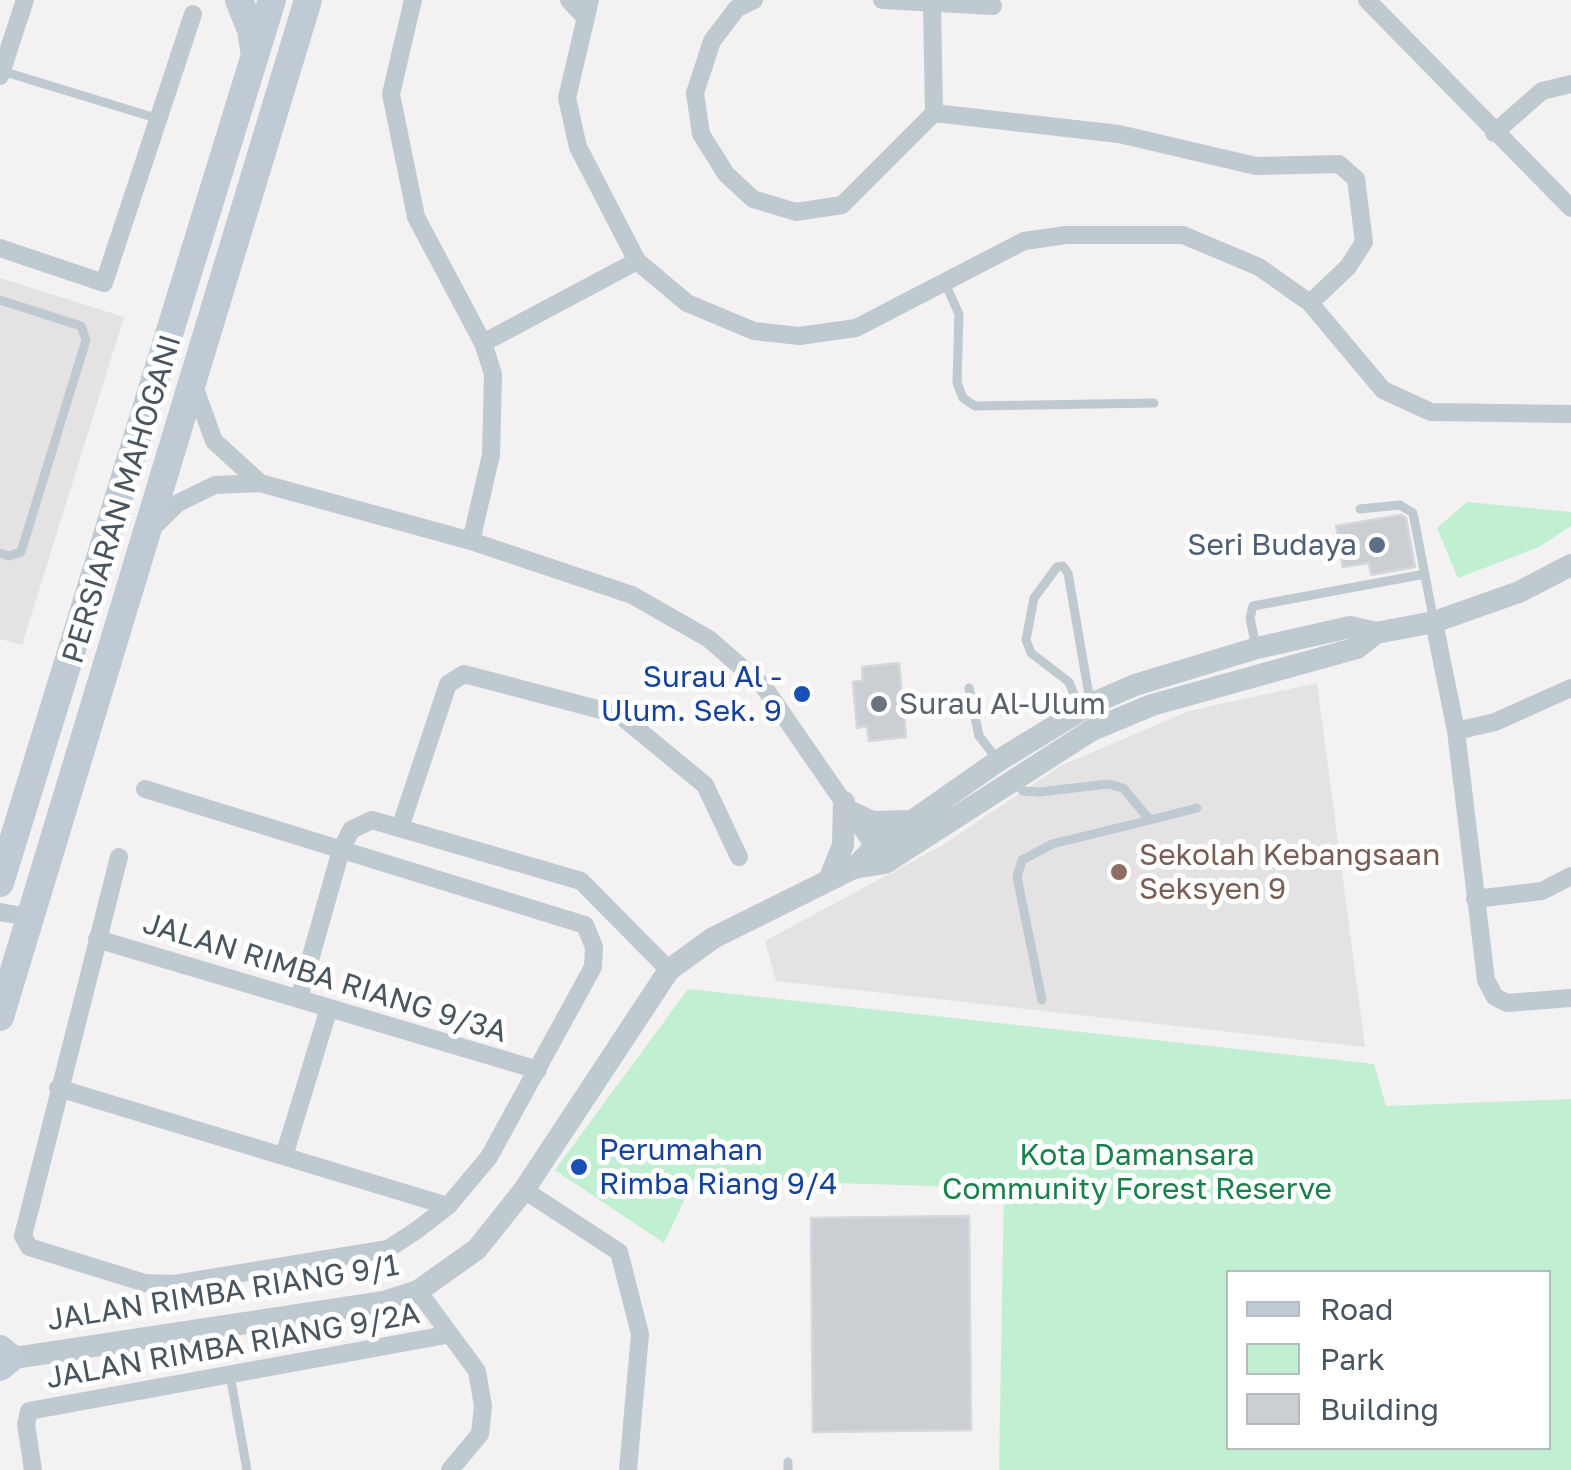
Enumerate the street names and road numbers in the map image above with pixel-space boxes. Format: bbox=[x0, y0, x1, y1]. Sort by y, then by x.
street label: PERSIARAN MAHOGANI bbox=[55, 330, 189, 668]
street label: JALAN RIMBA RIANG 9/3A bbox=[139, 905, 511, 1051]
street label: JALAN RIMBA RIANG 9/1 bbox=[45, 1247, 401, 1339]
street label: JALAN RIMBA RIANG 9/2A bbox=[44, 1295, 422, 1397]

